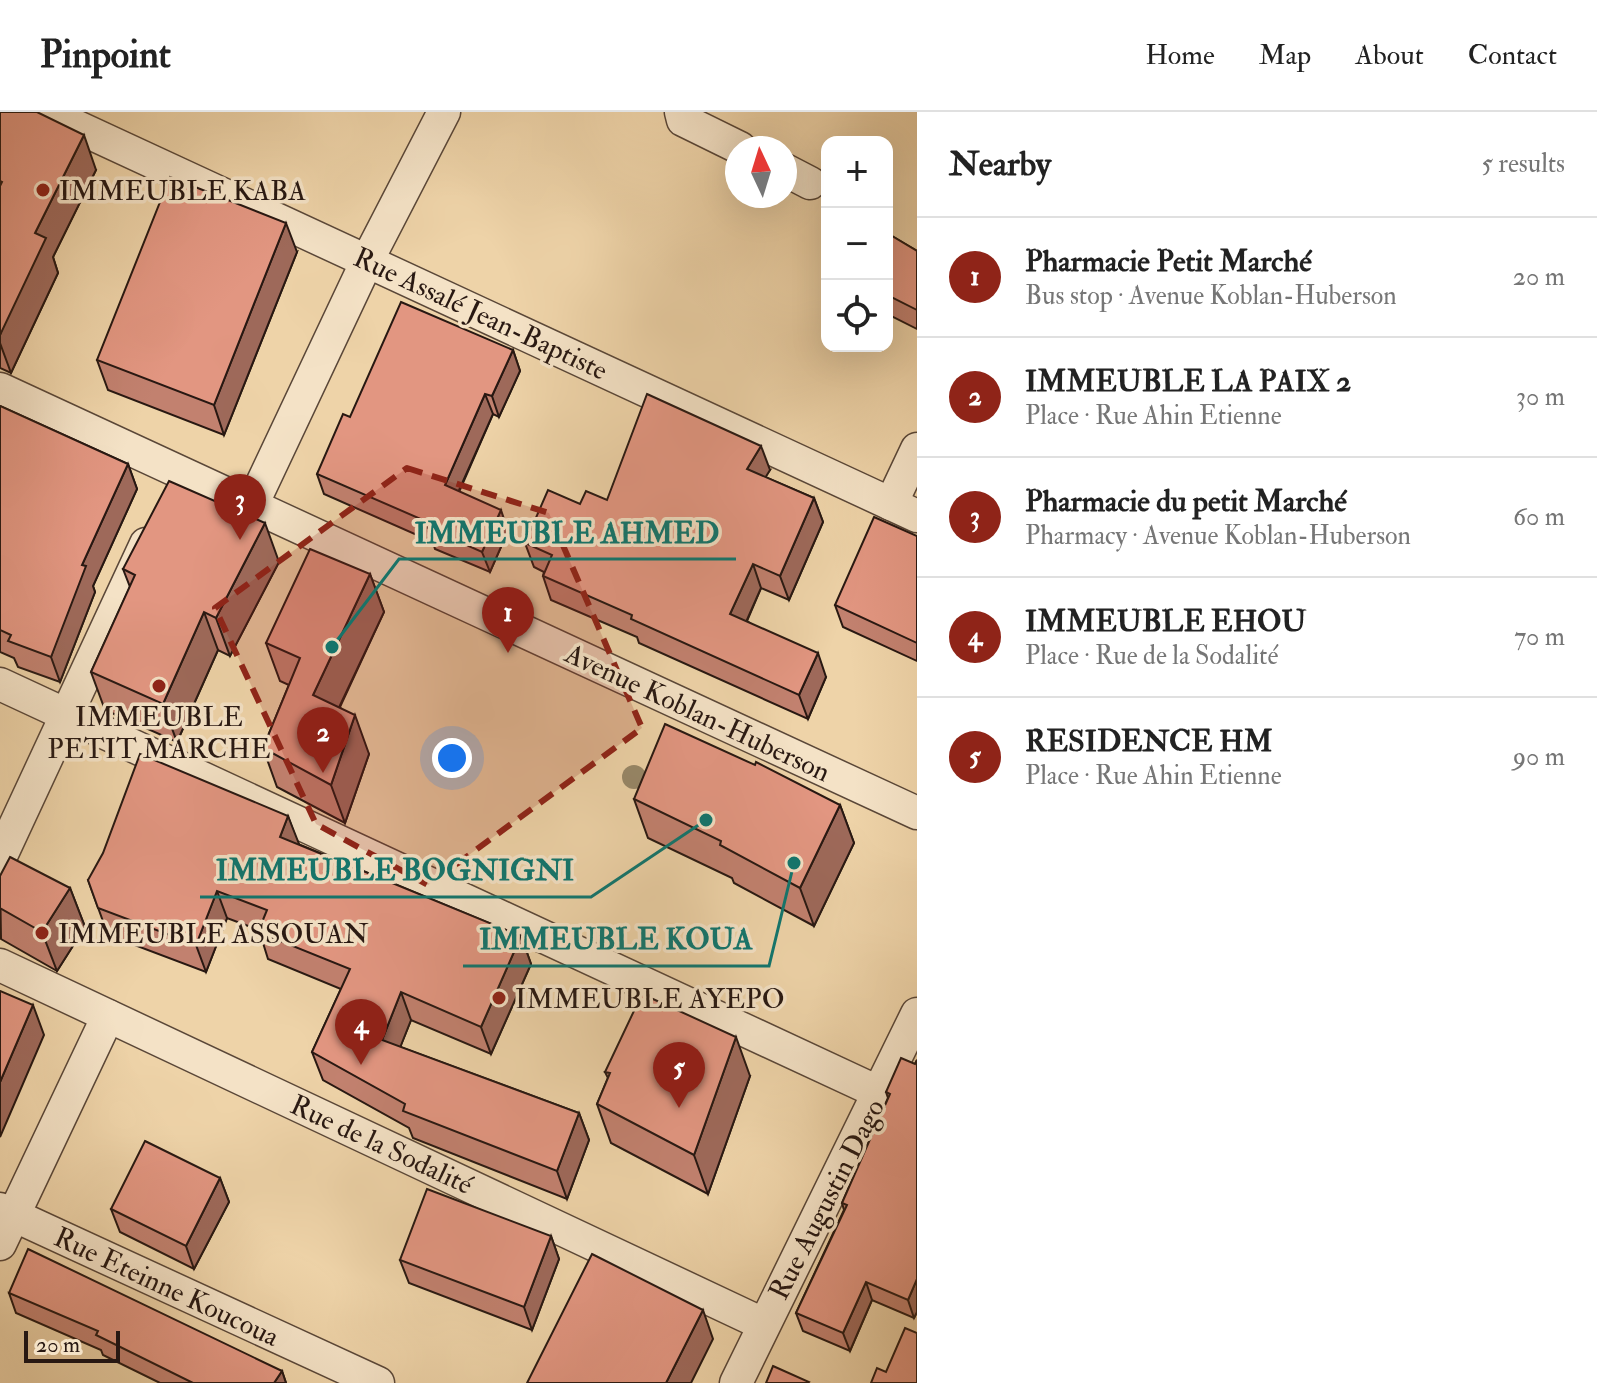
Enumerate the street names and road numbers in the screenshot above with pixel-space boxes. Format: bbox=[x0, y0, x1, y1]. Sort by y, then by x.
street label: Rue Assalé Jean-Baptiste bbox=[348, 240, 613, 389]
street label: Avenue Koblan-Huberson bbox=[558, 636, 836, 790]
street label: Rue de la Sodalité bbox=[285, 1088, 478, 1203]
street label: Rue Augustin Dago bbox=[762, 1093, 893, 1306]
street label: Rue Eteinne Koucoua bbox=[48, 1220, 285, 1355]

